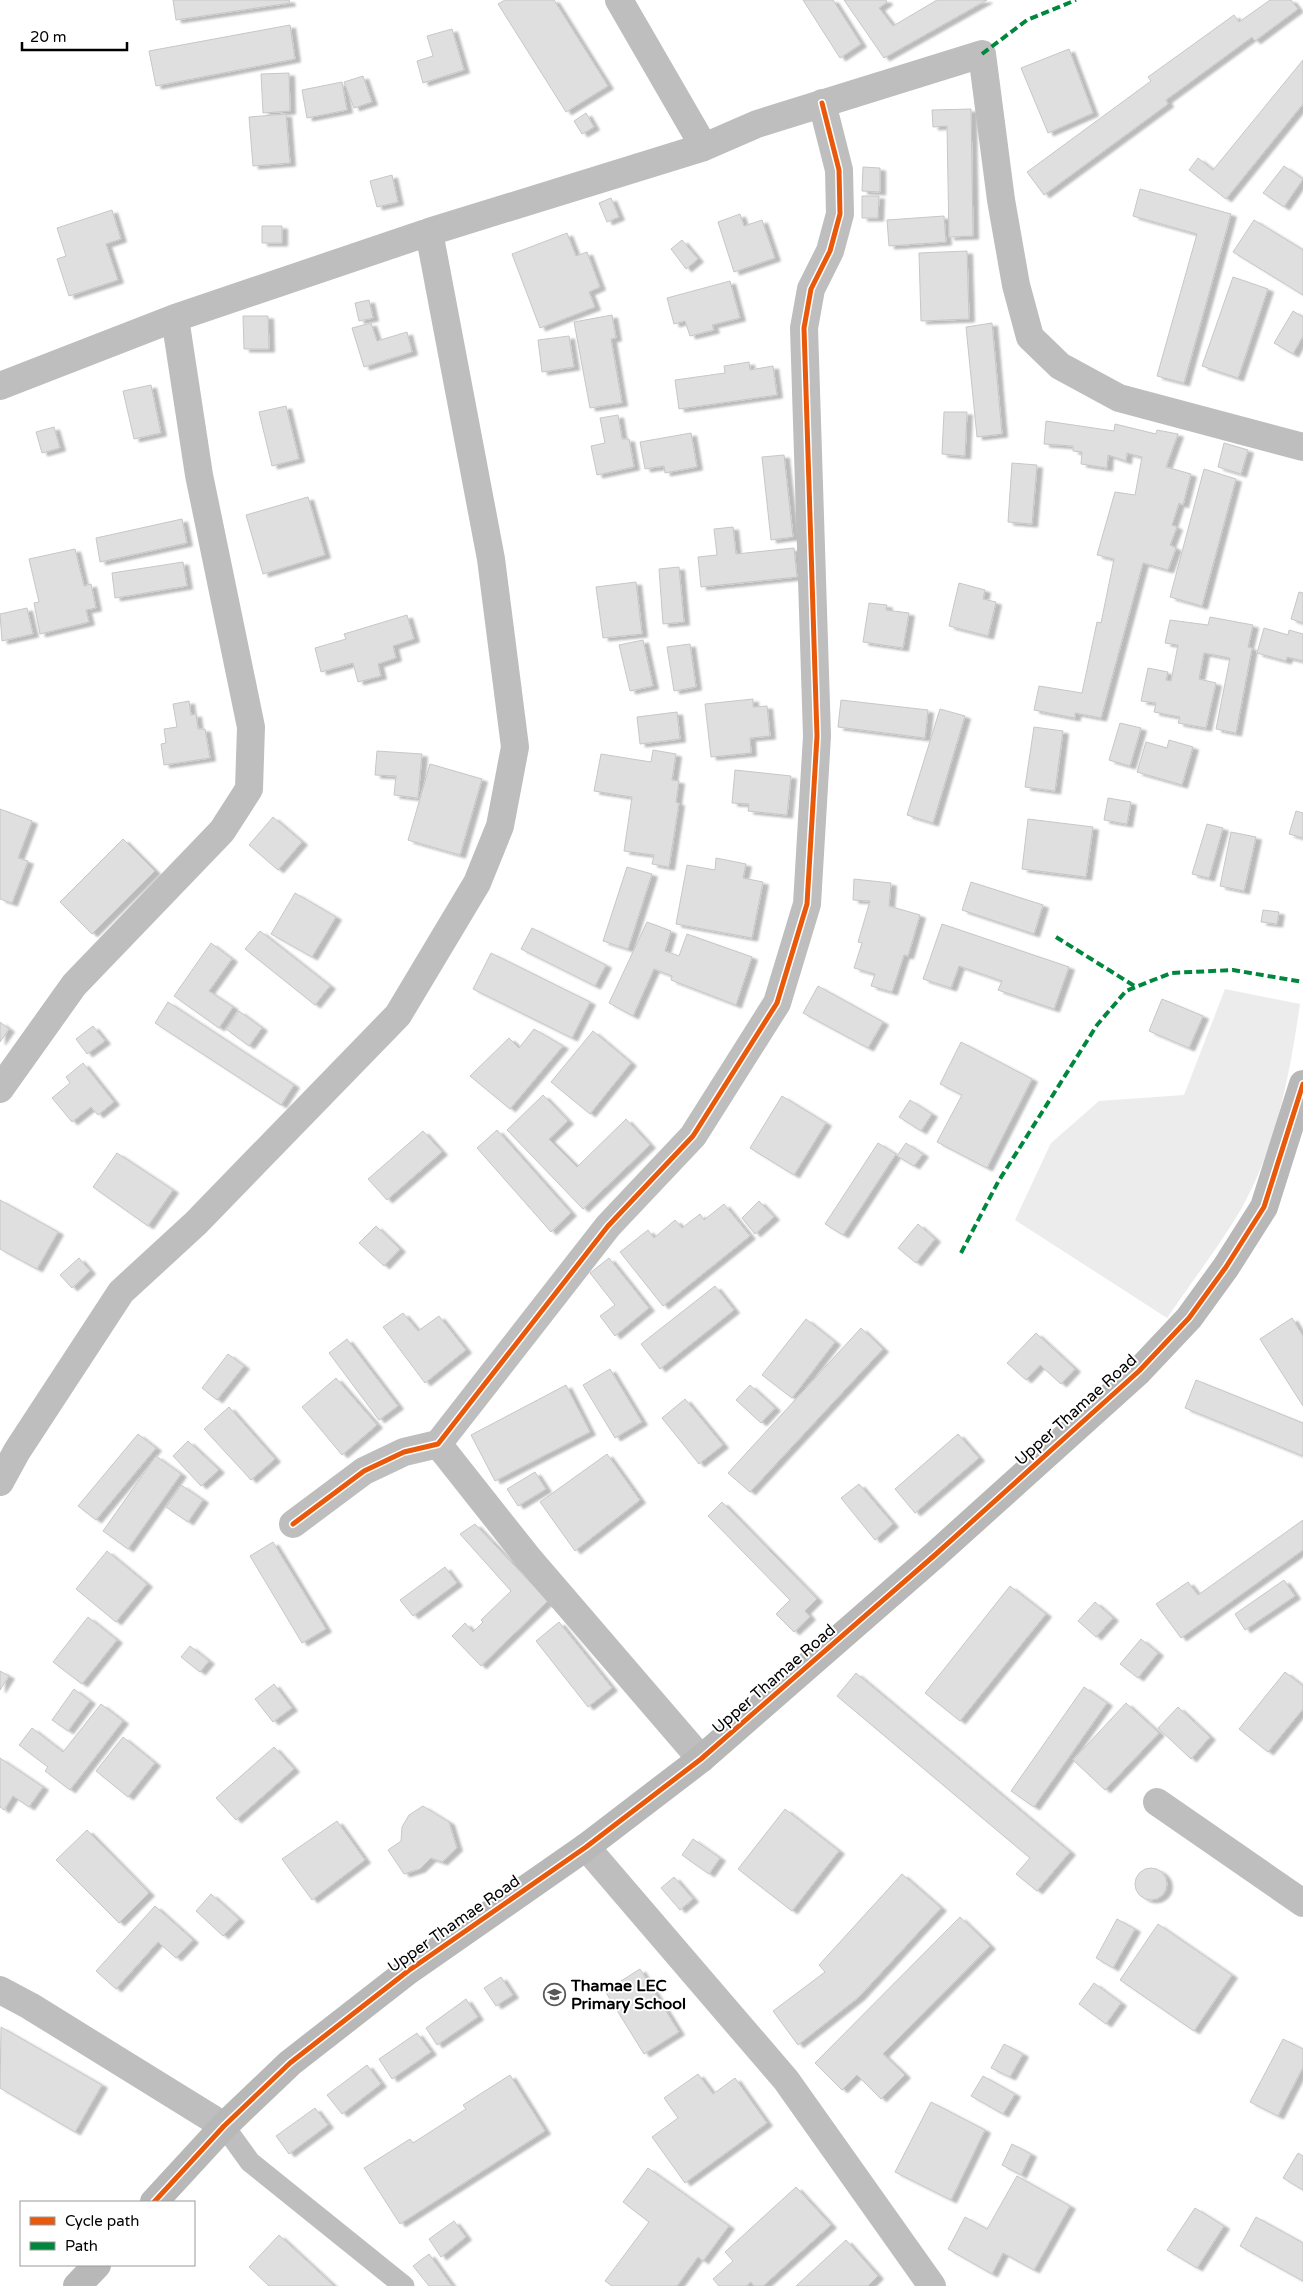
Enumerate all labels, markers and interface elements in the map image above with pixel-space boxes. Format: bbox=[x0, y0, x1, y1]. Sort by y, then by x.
scale bar bbox=[22, 20, 128, 52]
text: 20 m bbox=[30, 28, 67, 46]
street label: Upper Thamae Road bbox=[1011, 1350, 1141, 1470]
street label: Upper Thamae Road bbox=[708, 1620, 840, 1738]
street label: Upper Thamae Road bbox=[384, 1871, 524, 1977]
place label: Thamae LEC Primary School bbox=[570, 1976, 686, 2014]
school or university icon: Thamae LEC Primary School bbox=[543, 1983, 567, 2007]
legend bbox=[20, 2201, 195, 2266]
text: Cycle path bbox=[65, 2212, 139, 2230]
text: Path bbox=[65, 2237, 98, 2255]

